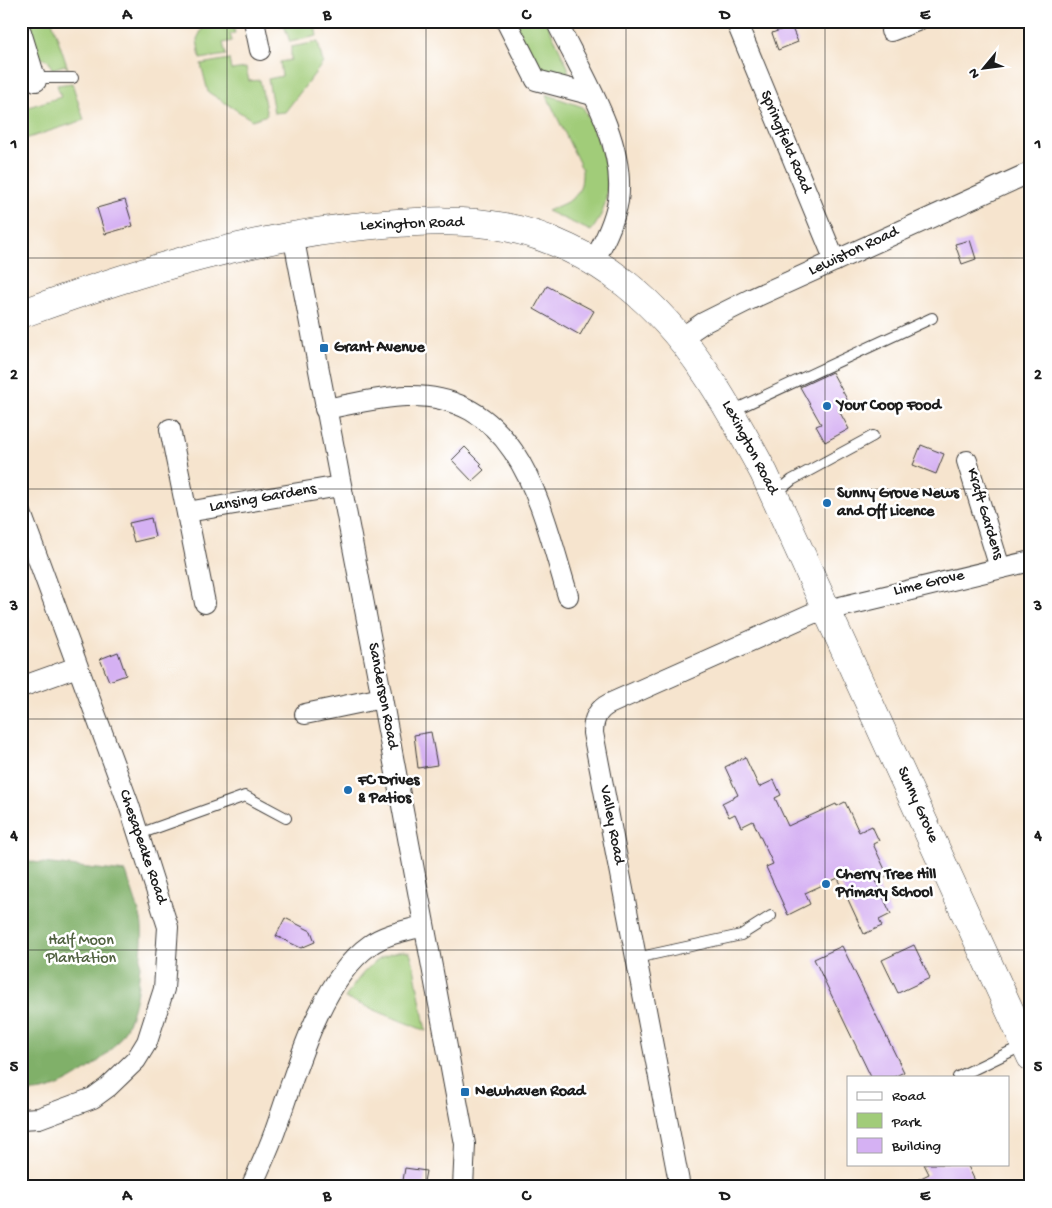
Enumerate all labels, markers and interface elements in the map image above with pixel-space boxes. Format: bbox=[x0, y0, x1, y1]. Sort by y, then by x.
text: A bbox=[121, 7, 133, 26]
text: B bbox=[322, 7, 332, 26]
text: C bbox=[521, 7, 532, 26]
text: D bbox=[718, 7, 731, 26]
text: E bbox=[920, 7, 931, 26]
north arrow bbox=[960, 42, 1010, 92]
text: N bbox=[965, 65, 984, 81]
street label: Springfield Road bbox=[755, 88, 816, 198]
text: 1 bbox=[10, 136, 17, 155]
text: 1 bbox=[1034, 136, 1041, 155]
street label: Lexington Road bbox=[360, 214, 466, 236]
street label: Lewiston Road bbox=[806, 222, 903, 281]
place label: Grant Avenue bbox=[334, 339, 425, 358]
marker: Grant Avenue bbox=[318, 342, 330, 354]
text: 2 bbox=[10, 367, 18, 386]
text: 2 bbox=[1034, 367, 1042, 386]
place label: Your Coop Food bbox=[835, 397, 942, 416]
street label: Lexington Road bbox=[716, 398, 783, 500]
marker: Your Coop Food bbox=[821, 400, 833, 412]
street label: Kraft Gardens bbox=[961, 466, 1007, 563]
street label: Lansing Gardens bbox=[208, 480, 319, 518]
place label: Sunny Grove News and Off Licence bbox=[836, 485, 960, 522]
marker: Sunny Grove News and Off Licence bbox=[821, 497, 833, 509]
street label: Lime Grove bbox=[892, 566, 967, 601]
text: 3 bbox=[9, 598, 18, 617]
text: 3 bbox=[1033, 598, 1042, 617]
street label: Sanderson Road bbox=[362, 641, 402, 752]
street label: Sunny Grove bbox=[892, 764, 942, 847]
place label: FC Drives & Patios bbox=[357, 772, 421, 809]
street label: Valley Road bbox=[594, 783, 628, 868]
marker: FC Drives & Patios bbox=[342, 784, 354, 796]
street label: Chesapeake Road bbox=[114, 787, 171, 908]
text: 4 bbox=[9, 828, 18, 847]
text: 4 bbox=[1033, 828, 1042, 847]
place label: Cherry Tree Hill Primary School bbox=[835, 866, 937, 903]
marker: Cherry Tree Hill Primary School bbox=[820, 878, 832, 890]
park label: Half Moon Plantation bbox=[45, 932, 116, 969]
text: 5 bbox=[10, 1059, 19, 1078]
text: 5 bbox=[1034, 1059, 1043, 1078]
legend bbox=[847, 1076, 1010, 1166]
place label: Newhaven Road bbox=[475, 1083, 587, 1102]
marker: Newhaven Road bbox=[459, 1086, 471, 1098]
text: Road bbox=[892, 1088, 926, 1106]
text: Park bbox=[891, 1114, 922, 1132]
text: Building bbox=[891, 1138, 941, 1156]
text: A bbox=[121, 1188, 133, 1207]
text: B bbox=[322, 1188, 332, 1207]
text: C bbox=[521, 1188, 532, 1207]
text: D bbox=[718, 1188, 731, 1207]
text: E bbox=[920, 1188, 931, 1207]

